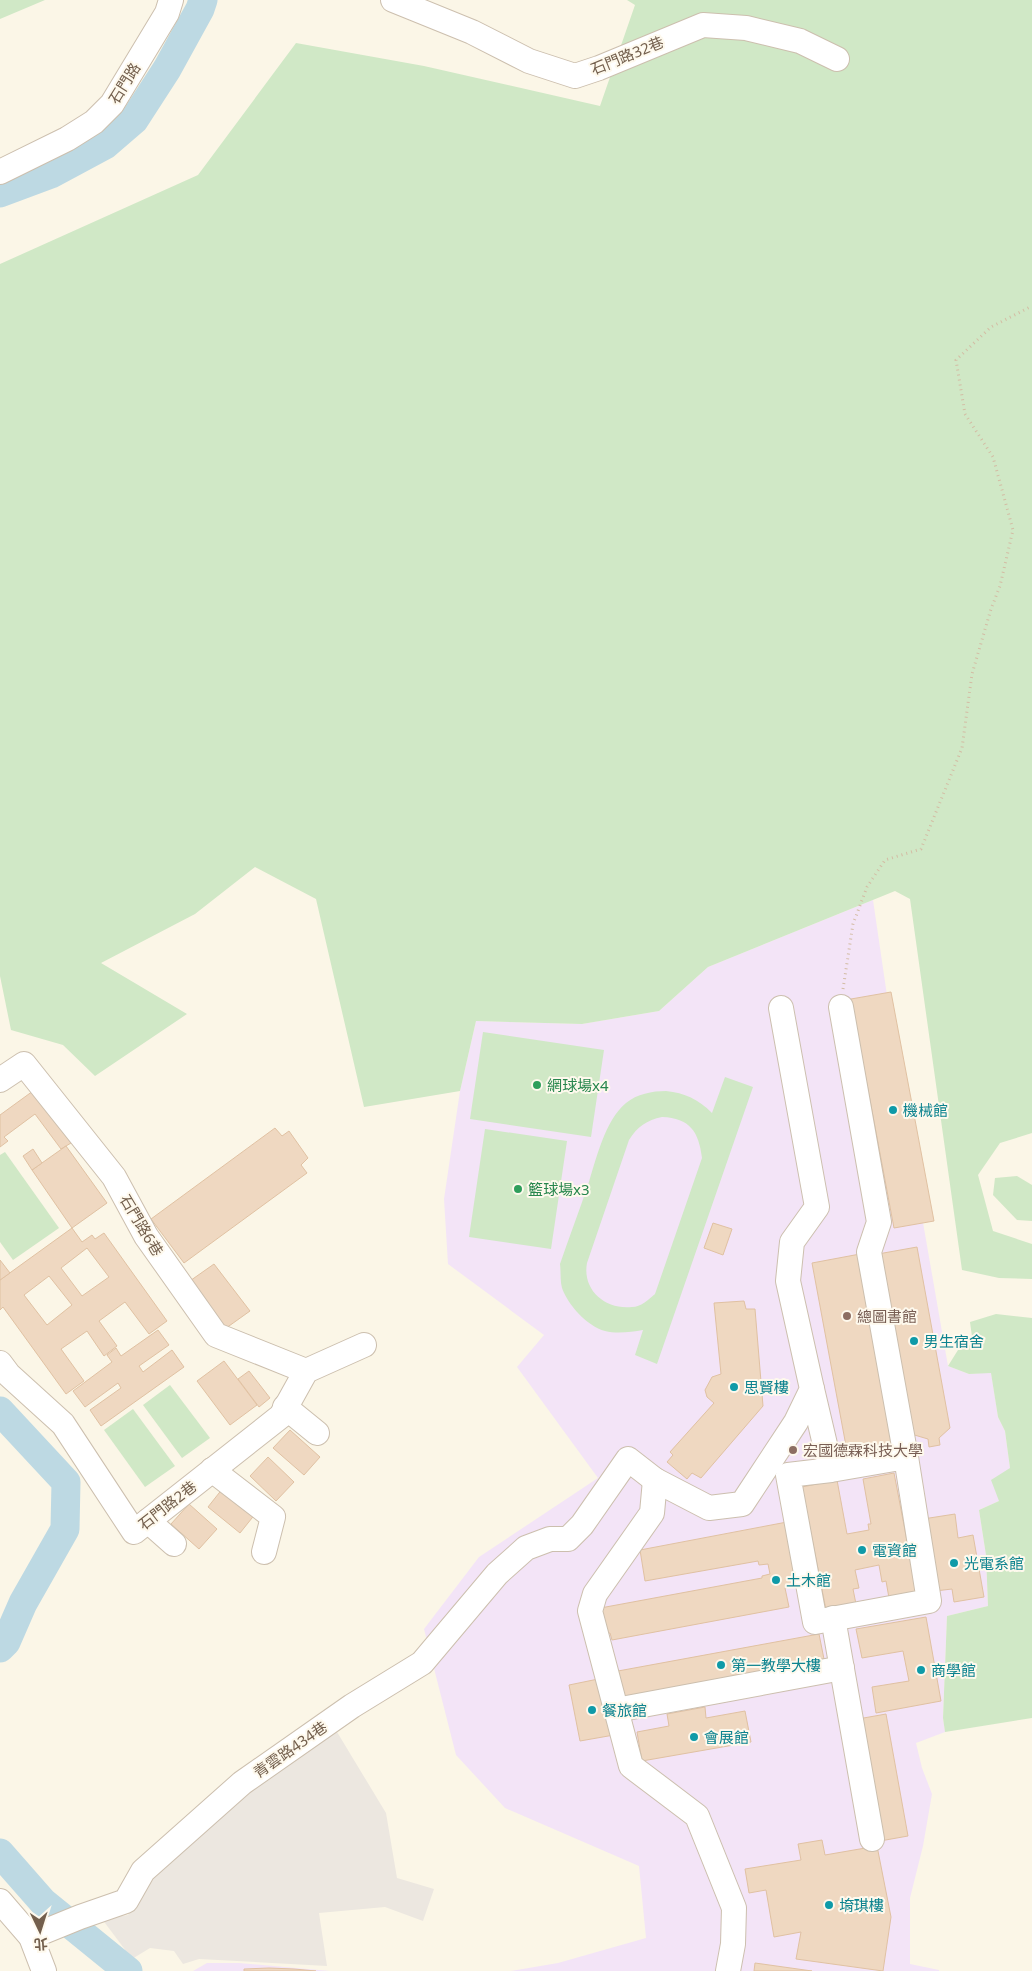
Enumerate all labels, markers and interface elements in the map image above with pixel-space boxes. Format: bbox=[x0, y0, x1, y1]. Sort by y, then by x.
street label: 石門路32巷 bbox=[587, 31, 667, 79]
street label: 石門路 bbox=[104, 59, 144, 107]
place label: 網球場x4 bbox=[547, 1075, 609, 1095]
marker: 網球場x4 bbox=[531, 1079, 543, 1091]
place label: 機械館 bbox=[903, 1100, 948, 1120]
marker: 機械館 bbox=[887, 1104, 899, 1116]
place label: 籃球場x3 bbox=[528, 1179, 590, 1199]
marker: 籃球場x3 bbox=[512, 1183, 524, 1195]
street label: 石門路6巷 bbox=[116, 1190, 168, 1260]
place label: 總圖書館 bbox=[857, 1306, 917, 1326]
marker: 總圖書館 bbox=[841, 1310, 853, 1322]
place label: 男生宿舍 bbox=[924, 1331, 984, 1351]
marker: 男生宿舍 bbox=[908, 1335, 920, 1347]
place label: 思賢樓 bbox=[744, 1377, 789, 1397]
marker: 思賢樓 bbox=[728, 1381, 740, 1393]
place label: 宏國德霖科技大學 bbox=[803, 1440, 923, 1460]
marker: 宏國德霖科技大學 bbox=[787, 1444, 799, 1456]
street label: 石門路2巷 bbox=[134, 1476, 200, 1534]
place label: 電資館 bbox=[872, 1540, 917, 1560]
marker: 電資館 bbox=[856, 1544, 868, 1556]
place label: 光電系館 bbox=[964, 1553, 1024, 1573]
marker: 光電系館 bbox=[948, 1557, 960, 1569]
place label: 土木館 bbox=[786, 1570, 831, 1590]
marker: 土木館 bbox=[770, 1574, 782, 1586]
place label: 第一教學大樓 bbox=[731, 1655, 821, 1675]
marker: 第一教學大樓 bbox=[715, 1659, 727, 1671]
place label: 商學館 bbox=[931, 1660, 976, 1680]
marker: 商學館 bbox=[915, 1664, 927, 1676]
place label: 餐旅館 bbox=[602, 1700, 647, 1720]
marker: 餐旅館 bbox=[586, 1704, 598, 1716]
street label: 青雲路434巷 bbox=[249, 1716, 331, 1782]
place label: 會展館 bbox=[704, 1727, 749, 1747]
marker: 會展館 bbox=[688, 1731, 700, 1743]
place label: 堉琪樓 bbox=[839, 1895, 884, 1915]
marker: 堉琪樓 bbox=[823, 1899, 835, 1911]
north arrow bbox=[15, 1906, 65, 1956]
text: 北 bbox=[33, 1935, 49, 1954]

